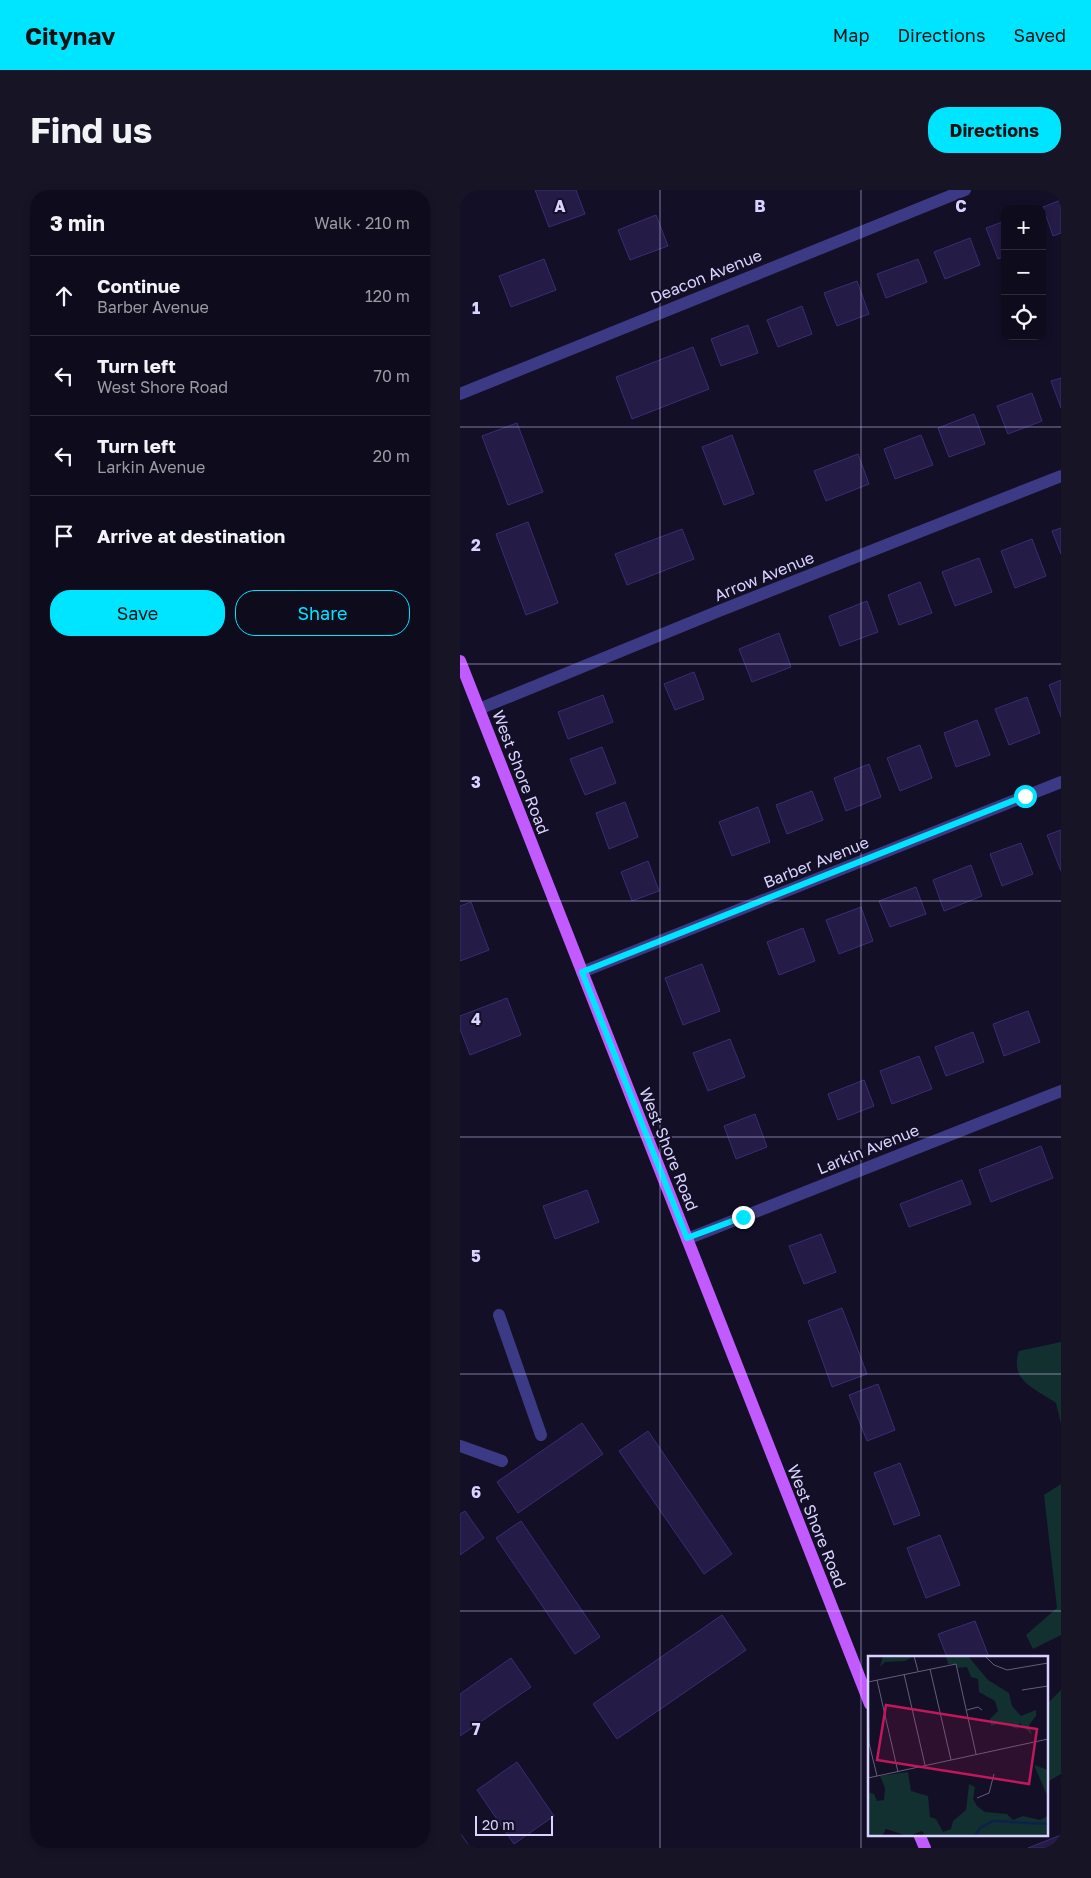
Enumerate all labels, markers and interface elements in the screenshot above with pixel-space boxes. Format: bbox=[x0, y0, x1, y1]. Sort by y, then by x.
text: Citynav bbox=[25, 21, 115, 50]
text: Map bbox=[833, 24, 869, 46]
text: Directions bbox=[897, 24, 985, 46]
text: Saved bbox=[1013, 24, 1066, 46]
button: Directions bbox=[928, 107, 1061, 153]
text: Find us bbox=[30, 109, 152, 151]
text: A bbox=[554, 196, 566, 216]
text: B bbox=[754, 196, 766, 216]
text: C bbox=[955, 196, 967, 216]
map controls bbox=[1001, 205, 1046, 340]
button: + bbox=[1001, 205, 1046, 250]
text: 3 min bbox=[50, 210, 105, 236]
text: Walk · 210 m bbox=[314, 213, 410, 233]
street label: Deacon Avenue bbox=[647, 245, 765, 307]
button: − bbox=[1001, 250, 1046, 295]
text: Continue bbox=[97, 274, 180, 297]
icon: ahead bbox=[50, 282, 78, 310]
text: 120 m bbox=[365, 286, 410, 306]
button: locate bbox=[1001, 295, 1046, 340]
text: Barber Avenue bbox=[97, 297, 209, 317]
text: 1 bbox=[472, 298, 480, 318]
text: Turn left bbox=[97, 354, 176, 377]
icon: left bbox=[50, 362, 78, 390]
text: 70 m bbox=[373, 366, 410, 386]
text: West Shore Road bbox=[97, 377, 228, 397]
text: Turn left bbox=[97, 434, 176, 457]
icon: left bbox=[50, 442, 78, 470]
text: 20 m bbox=[373, 446, 410, 466]
text: Larkin Avenue bbox=[97, 457, 205, 477]
icon: arrive bbox=[50, 522, 78, 550]
text: Arrive at destination bbox=[97, 524, 285, 547]
text: 2 bbox=[471, 535, 481, 555]
street label: Arrow Avenue bbox=[711, 547, 817, 605]
button: Save bbox=[50, 590, 225, 636]
button: Share bbox=[235, 590, 410, 636]
street label: West Shore Road bbox=[488, 707, 554, 837]
text: 3 bbox=[471, 772, 481, 792]
route start bbox=[1014, 785, 1037, 808]
street label: Barber Avenue bbox=[760, 832, 872, 892]
text: 4 bbox=[471, 1009, 481, 1029]
street label: West Shore Road bbox=[635, 1084, 703, 1214]
street label: Larkin Avenue bbox=[814, 1119, 922, 1179]
route end bbox=[732, 1206, 755, 1229]
text: 5 bbox=[471, 1246, 481, 1266]
street label: West Shore Road bbox=[783, 1461, 851, 1591]
text: 6 bbox=[471, 1482, 481, 1502]
inset map bbox=[868, 1656, 1048, 1836]
text: 7 bbox=[472, 1719, 481, 1739]
scale bar bbox=[475, 1813, 552, 1836]
text: 20 m bbox=[482, 1816, 515, 1833]

